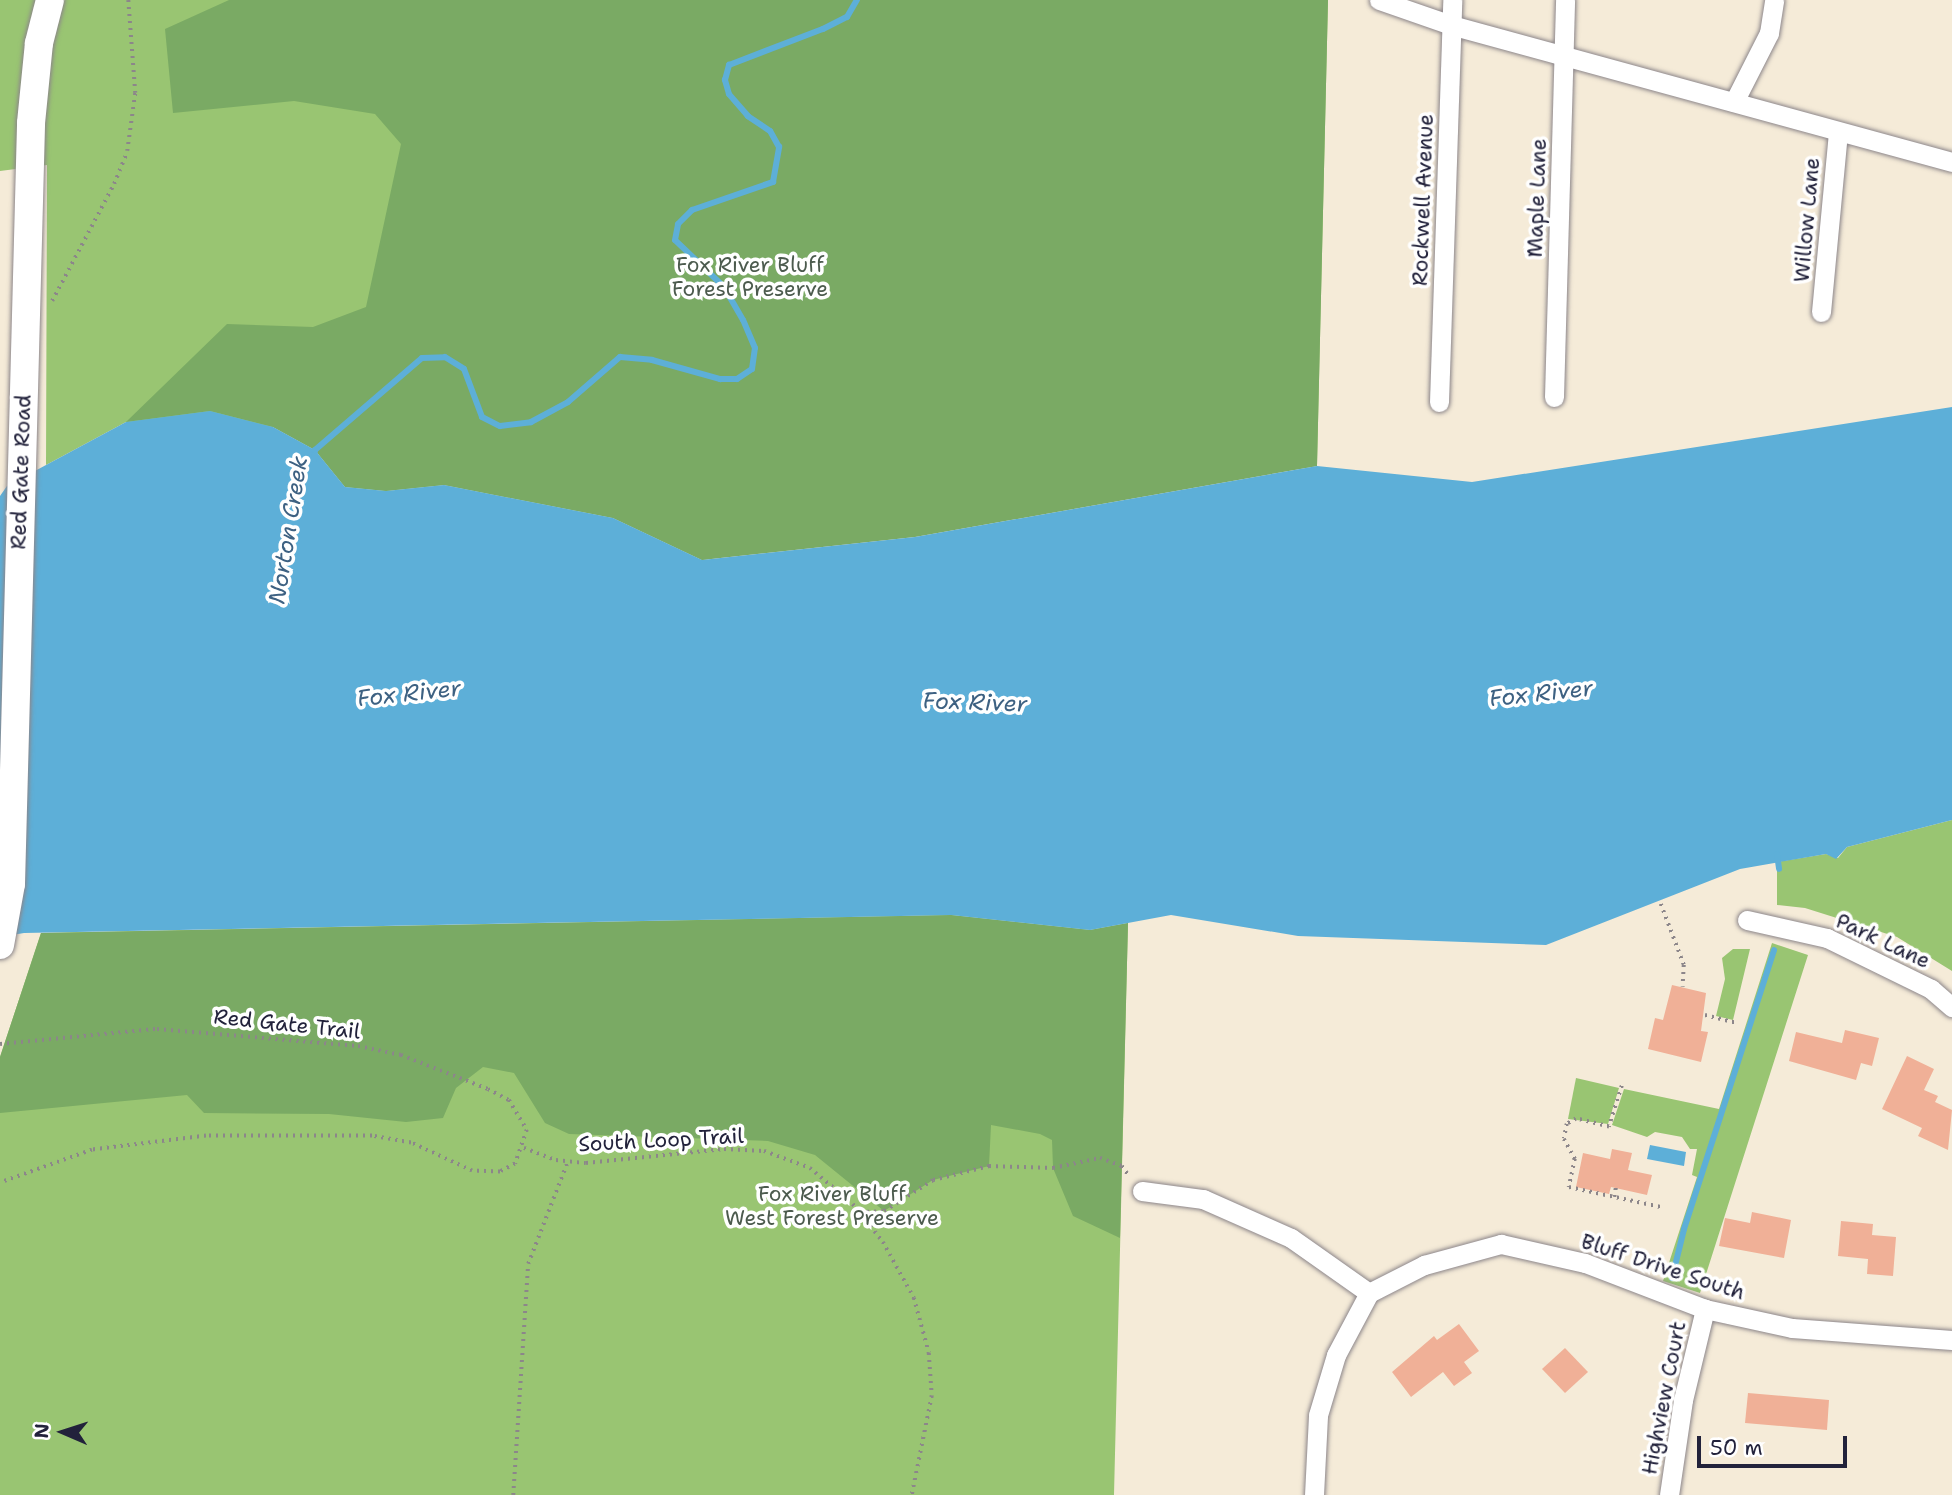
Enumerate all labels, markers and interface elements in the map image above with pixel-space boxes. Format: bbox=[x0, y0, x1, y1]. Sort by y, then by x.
street label: Rockwell Avenue bbox=[1407, 114, 1439, 286]
street label: Maple Lane bbox=[1522, 138, 1552, 258]
street label: Willow Lane bbox=[1789, 157, 1825, 283]
park label: Fox River Bluff Forest Preserve bbox=[672, 252, 828, 302]
street label: Red Gate Road bbox=[6, 394, 36, 550]
water label: Norton Creek bbox=[263, 454, 313, 606]
water label: Fox River bbox=[355, 674, 463, 712]
water label: Fox River bbox=[1487, 674, 1595, 712]
water label: Fox River bbox=[922, 686, 1028, 718]
street label: Park Lane bbox=[1832, 908, 1934, 974]
street label: Red Gate Trail bbox=[213, 1004, 361, 1044]
street label: South Loop Trail bbox=[578, 1123, 744, 1157]
park label: Fox River Bluff West Forest Preserve bbox=[725, 1181, 939, 1231]
street label: Bluff Drive South bbox=[1578, 1229, 1748, 1305]
street label: Highview Court bbox=[1637, 1319, 1691, 1477]
north arrow bbox=[28, 1397, 98, 1467]
scale bar bbox=[1700, 1422, 1850, 1466]
text: N bbox=[29, 1423, 54, 1439]
text: 50 m bbox=[1710, 1434, 1763, 1462]

